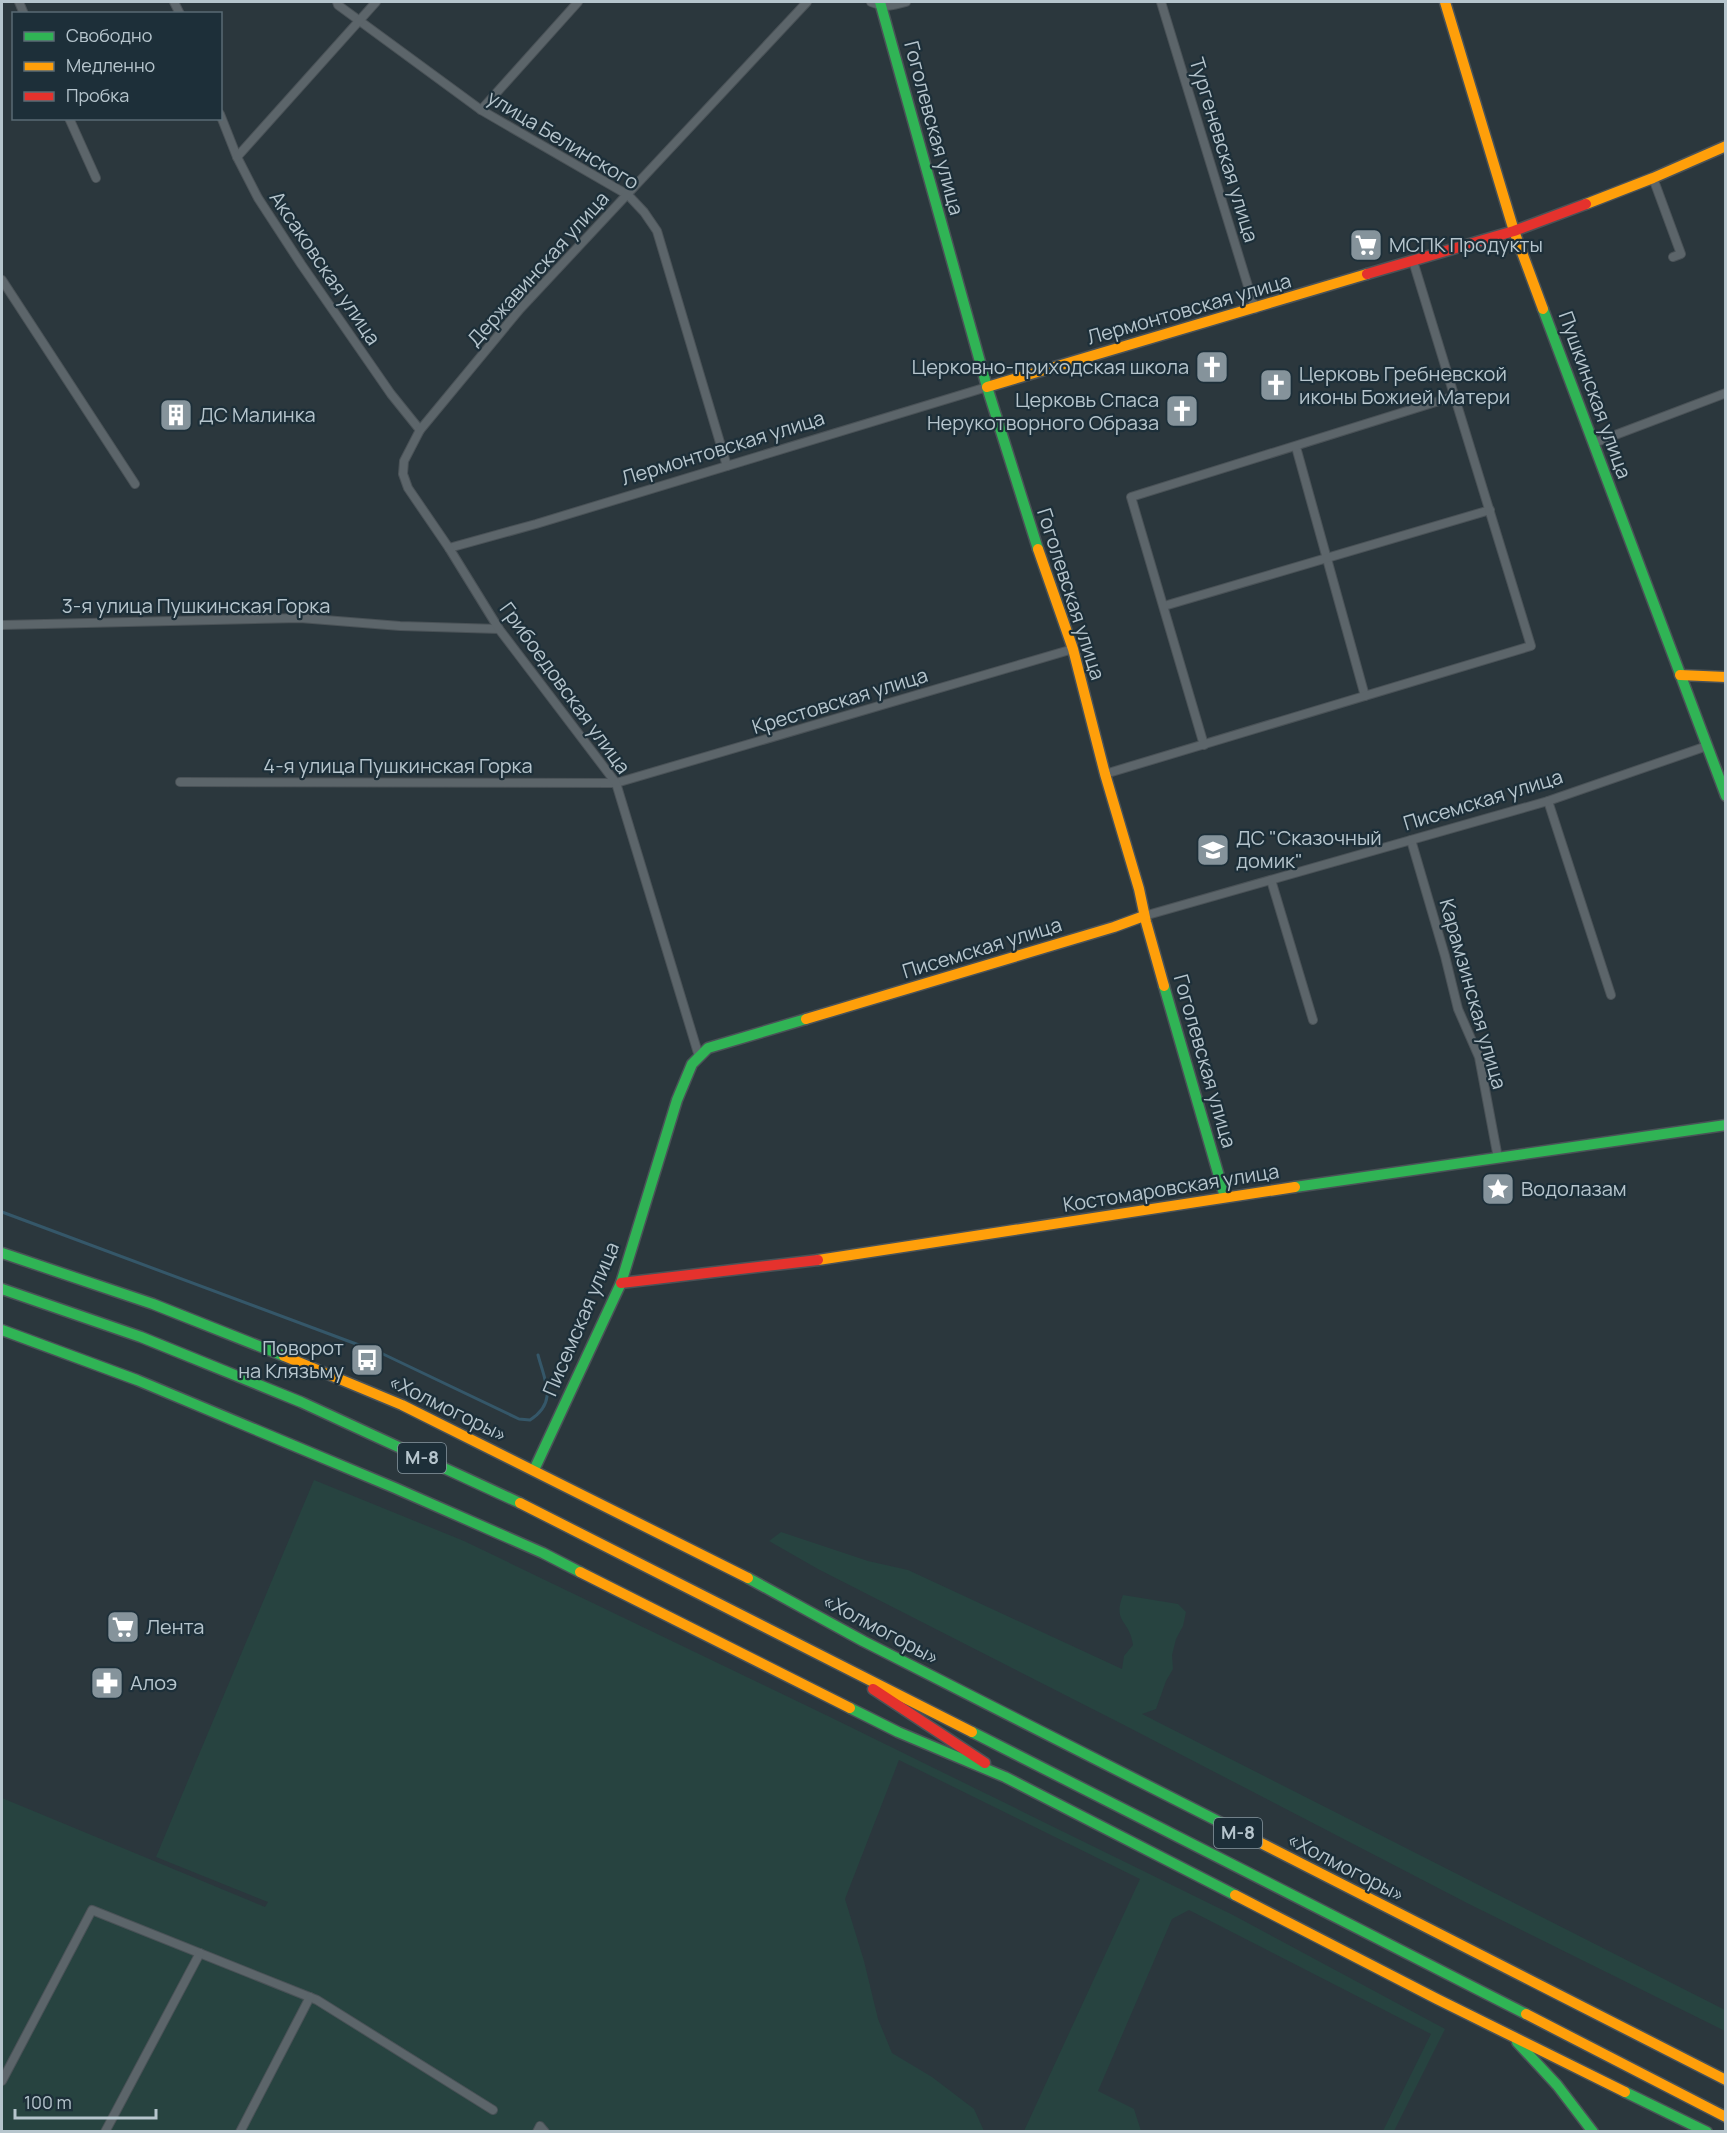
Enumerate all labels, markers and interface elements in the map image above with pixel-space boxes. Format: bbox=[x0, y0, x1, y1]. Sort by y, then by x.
legend bbox=[12, 12, 222, 120]
text: Свободно bbox=[66, 23, 152, 47]
street label: Гоголевская улица bbox=[898, 38, 971, 218]
text: Медленно bbox=[66, 53, 155, 77]
street label: Тургеневская улица bbox=[1184, 54, 1265, 246]
text: Пробка bbox=[66, 83, 129, 107]
street label: улица Белинского bbox=[482, 84, 644, 196]
street label: Аксаковская улица bbox=[264, 185, 387, 350]
street label: Державинская улица bbox=[461, 185, 615, 352]
supermarket icon: МСПК Продукты bbox=[1348, 227, 1384, 263]
place label: МСПК Продукты bbox=[1389, 231, 1543, 258]
street label: Лермонтовская улица bbox=[1084, 266, 1294, 351]
street label: Пушкинская улица bbox=[1553, 307, 1638, 482]
church icon: Церковно-приходская школа bbox=[1194, 349, 1230, 385]
place label: Церковно-приходская школа bbox=[912, 353, 1189, 380]
place label: Церковь Гребневской иконы Божией Матери bbox=[1299, 360, 1510, 410]
church icon: Церковь Гребневской иконы Божией Матери bbox=[1258, 367, 1294, 403]
place label: Церковь Спаса Нерукотворного Образа bbox=[927, 386, 1159, 436]
church icon: Церковь Спаса Нерукотворного Образа bbox=[1164, 393, 1200, 429]
building icon: ДС Малинка bbox=[158, 397, 194, 433]
place label: ДС Малинка bbox=[199, 401, 316, 428]
street label: Лермонтовская улица bbox=[618, 404, 828, 491]
street label: Гоголевская улица bbox=[1031, 504, 1112, 683]
street label: 3-я улица Пушкинская Горка bbox=[62, 592, 330, 619]
street label: Грибоедовская улица bbox=[494, 596, 637, 779]
street label: Крестовская улица bbox=[749, 661, 931, 740]
street label: 4-я улица Пушкинская Горка bbox=[263, 752, 533, 779]
street label: Писемская улица bbox=[1400, 762, 1566, 837]
place label: ДС "Сказочный домик" bbox=[1236, 824, 1382, 874]
school or university icon: ДС "Сказочный домик" bbox=[1195, 832, 1231, 868]
street label: Карамзинская улица bbox=[1433, 896, 1514, 1092]
street label: Писемская улица bbox=[899, 910, 1065, 985]
street label: Гоголевская улица bbox=[1168, 971, 1243, 1151]
street label: Костомаровская улица bbox=[1061, 1157, 1281, 1218]
place icon: Водолазам bbox=[1480, 1171, 1516, 1207]
place label: Водолазам bbox=[1521, 1175, 1627, 1202]
street label: Писемская улица bbox=[536, 1238, 625, 1400]
place label: Поворот на Клязьму bbox=[238, 1334, 344, 1384]
bus stop icon: Поворот на Клязьму bbox=[349, 1342, 385, 1378]
street label: «Холмогоры» bbox=[385, 1367, 512, 1448]
road number: М-8 bbox=[398, 1443, 446, 1473]
street label: «Холмогоры» bbox=[818, 1587, 944, 1671]
supermarket icon: Лента bbox=[105, 1609, 141, 1645]
place label: Лента bbox=[146, 1613, 204, 1640]
pharmacy icon: Алоэ bbox=[89, 1665, 125, 1701]
place label: Алоэ bbox=[130, 1669, 177, 1696]
road number: М-8 bbox=[1214, 1818, 1262, 1848]
street label: «Холмогоры» bbox=[1283, 1825, 1410, 1908]
scale bar bbox=[15, 2082, 156, 2120]
text: 100 m bbox=[24, 2090, 72, 2114]

